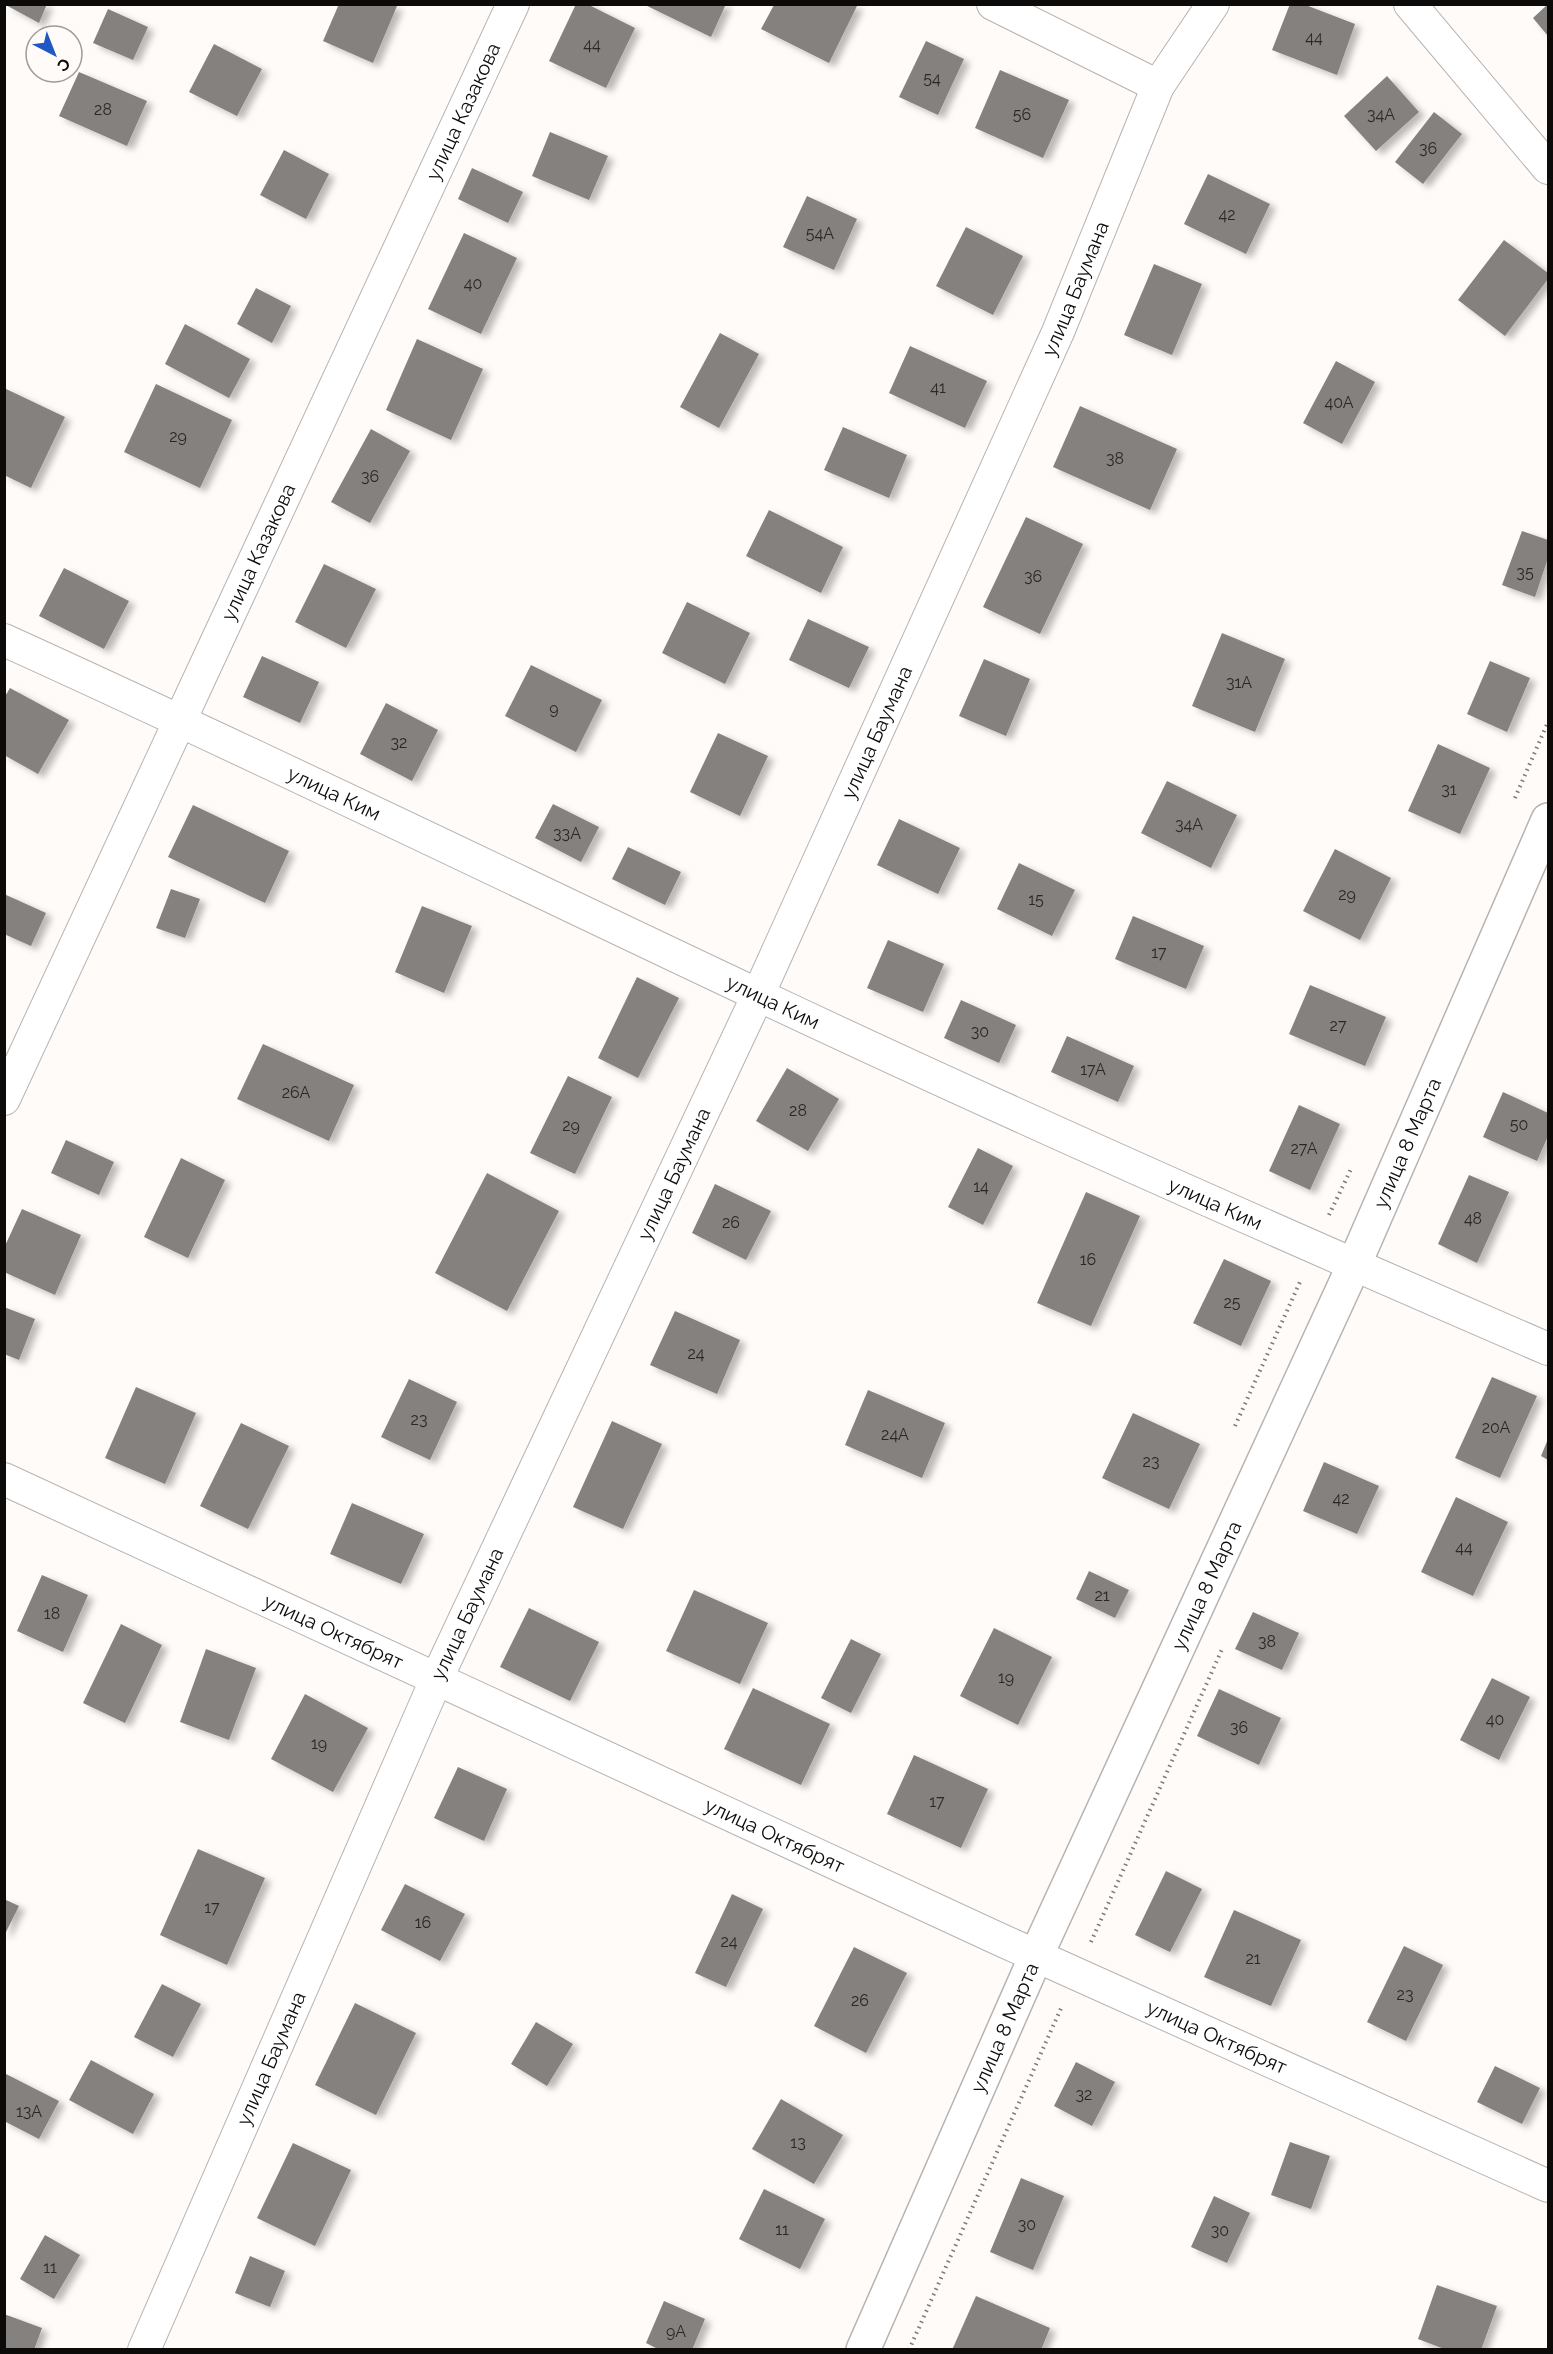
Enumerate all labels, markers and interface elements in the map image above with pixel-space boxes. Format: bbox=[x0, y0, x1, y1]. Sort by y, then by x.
north arrow bbox=[24, 24, 84, 84]
house number: 44 bbox=[1305, 28, 1323, 47]
house number: 44 bbox=[583, 35, 601, 54]
street label: улица Казакова bbox=[421, 39, 505, 184]
text: С bbox=[53, 54, 74, 76]
house number: 54 bbox=[923, 69, 941, 88]
house number: 28 bbox=[94, 100, 112, 119]
house number: 56 bbox=[1013, 105, 1031, 124]
house number: 34А bbox=[1367, 105, 1395, 124]
house number: 36 bbox=[1419, 139, 1437, 158]
house number: 42 bbox=[1218, 205, 1236, 224]
street label: улица Баумана bbox=[1037, 218, 1114, 360]
house number: 54А bbox=[806, 224, 834, 243]
house number: 40 bbox=[464, 274, 482, 293]
house number: 41 bbox=[930, 378, 946, 397]
house number: 40А bbox=[1324, 393, 1354, 412]
house number: 29 bbox=[169, 427, 187, 446]
house number: 38 bbox=[1106, 449, 1124, 468]
house number: 36 bbox=[361, 467, 379, 486]
street label: улица Казакова bbox=[216, 480, 300, 625]
house number: 35 bbox=[1516, 563, 1534, 582]
house number: 36 bbox=[1024, 567, 1042, 586]
street label: улица Баумана bbox=[836, 662, 917, 803]
house number: 31А bbox=[1226, 673, 1252, 692]
house number: 9 bbox=[549, 699, 559, 718]
house number: 32 bbox=[391, 733, 407, 752]
street label: улица Ким bbox=[284, 761, 385, 826]
house number: 31 bbox=[1441, 780, 1457, 799]
house number: 34А bbox=[1175, 815, 1203, 834]
house number: 33А bbox=[553, 824, 581, 843]
house number: 29 bbox=[1338, 885, 1356, 904]
house number: 15 bbox=[1028, 890, 1044, 909]
house number: 17 bbox=[1151, 943, 1167, 962]
street label: улица Ким bbox=[723, 970, 824, 1034]
house number: 27 bbox=[1330, 1016, 1347, 1035]
house number: 30 bbox=[971, 1022, 989, 1041]
house number: 17А bbox=[1080, 1060, 1106, 1079]
street label: улица 8 Марта bbox=[1368, 1074, 1446, 1212]
house number: 26А bbox=[282, 1083, 310, 1102]
house number: 28 bbox=[789, 1101, 807, 1120]
street label: улица Баумана bbox=[632, 1104, 715, 1244]
house number: 50 bbox=[1510, 1115, 1528, 1134]
house number: 29 bbox=[562, 1116, 580, 1135]
house number: 27А bbox=[1291, 1139, 1318, 1158]
street label: улица Ким bbox=[1165, 1172, 1266, 1235]
house number: 14 bbox=[973, 1177, 989, 1196]
house number: 48 bbox=[1464, 1209, 1482, 1228]
house number: 26 bbox=[722, 1213, 740, 1232]
house number: 16 bbox=[1080, 1250, 1096, 1269]
house number: 25 bbox=[1223, 1293, 1241, 1312]
house number: 24 bbox=[687, 1344, 705, 1363]
house number: 23 bbox=[411, 1410, 427, 1429]
house number: 20А bbox=[1482, 1418, 1511, 1437]
house number: 24А bbox=[881, 1425, 909, 1444]
house number: 23 bbox=[1143, 1452, 1159, 1471]
house number: 42 bbox=[1332, 1489, 1350, 1508]
street label: улица 8 Марта bbox=[1166, 1517, 1247, 1654]
house number: 44 bbox=[1455, 1538, 1473, 1557]
street label: улица Баумана bbox=[426, 1544, 509, 1684]
house number: 21 bbox=[1094, 1586, 1110, 1605]
street label: улица Октябрят bbox=[260, 1589, 408, 1674]
house number: 18 bbox=[44, 1604, 60, 1623]
house number: 38 bbox=[1258, 1632, 1276, 1651]
house number: 19 bbox=[998, 1668, 1014, 1687]
house number: 40 bbox=[1486, 1710, 1504, 1729]
house number: 36 bbox=[1230, 1718, 1248, 1737]
house number: 19 bbox=[311, 1734, 327, 1753]
house number: 17 bbox=[929, 1792, 945, 1811]
street label: улица Октябрят bbox=[701, 1793, 849, 1878]
house number: 17 bbox=[204, 1898, 220, 1917]
house number: 16 bbox=[415, 1913, 431, 1932]
house number: 24 bbox=[720, 1932, 738, 1951]
house number: 21 bbox=[1245, 1949, 1261, 1968]
street label: улица 8 Марта bbox=[965, 1959, 1044, 2097]
house number: 23 bbox=[1397, 1985, 1413, 2004]
street label: улица Баумана bbox=[231, 1988, 311, 2129]
house number: 26 bbox=[851, 1991, 869, 2010]
street label: улица Октябрят bbox=[1143, 1995, 1291, 2079]
house number: 32 bbox=[1076, 2085, 1092, 2104]
house number: 13А bbox=[16, 2102, 42, 2121]
house number: 13 bbox=[790, 2133, 806, 2152]
house number: 30 bbox=[1018, 2215, 1036, 2234]
house number: 11 bbox=[775, 2220, 789, 2239]
house number: 30 bbox=[1211, 2221, 1229, 2240]
house number: 11 bbox=[43, 2258, 57, 2277]
house number: 9А bbox=[666, 2322, 686, 2341]

